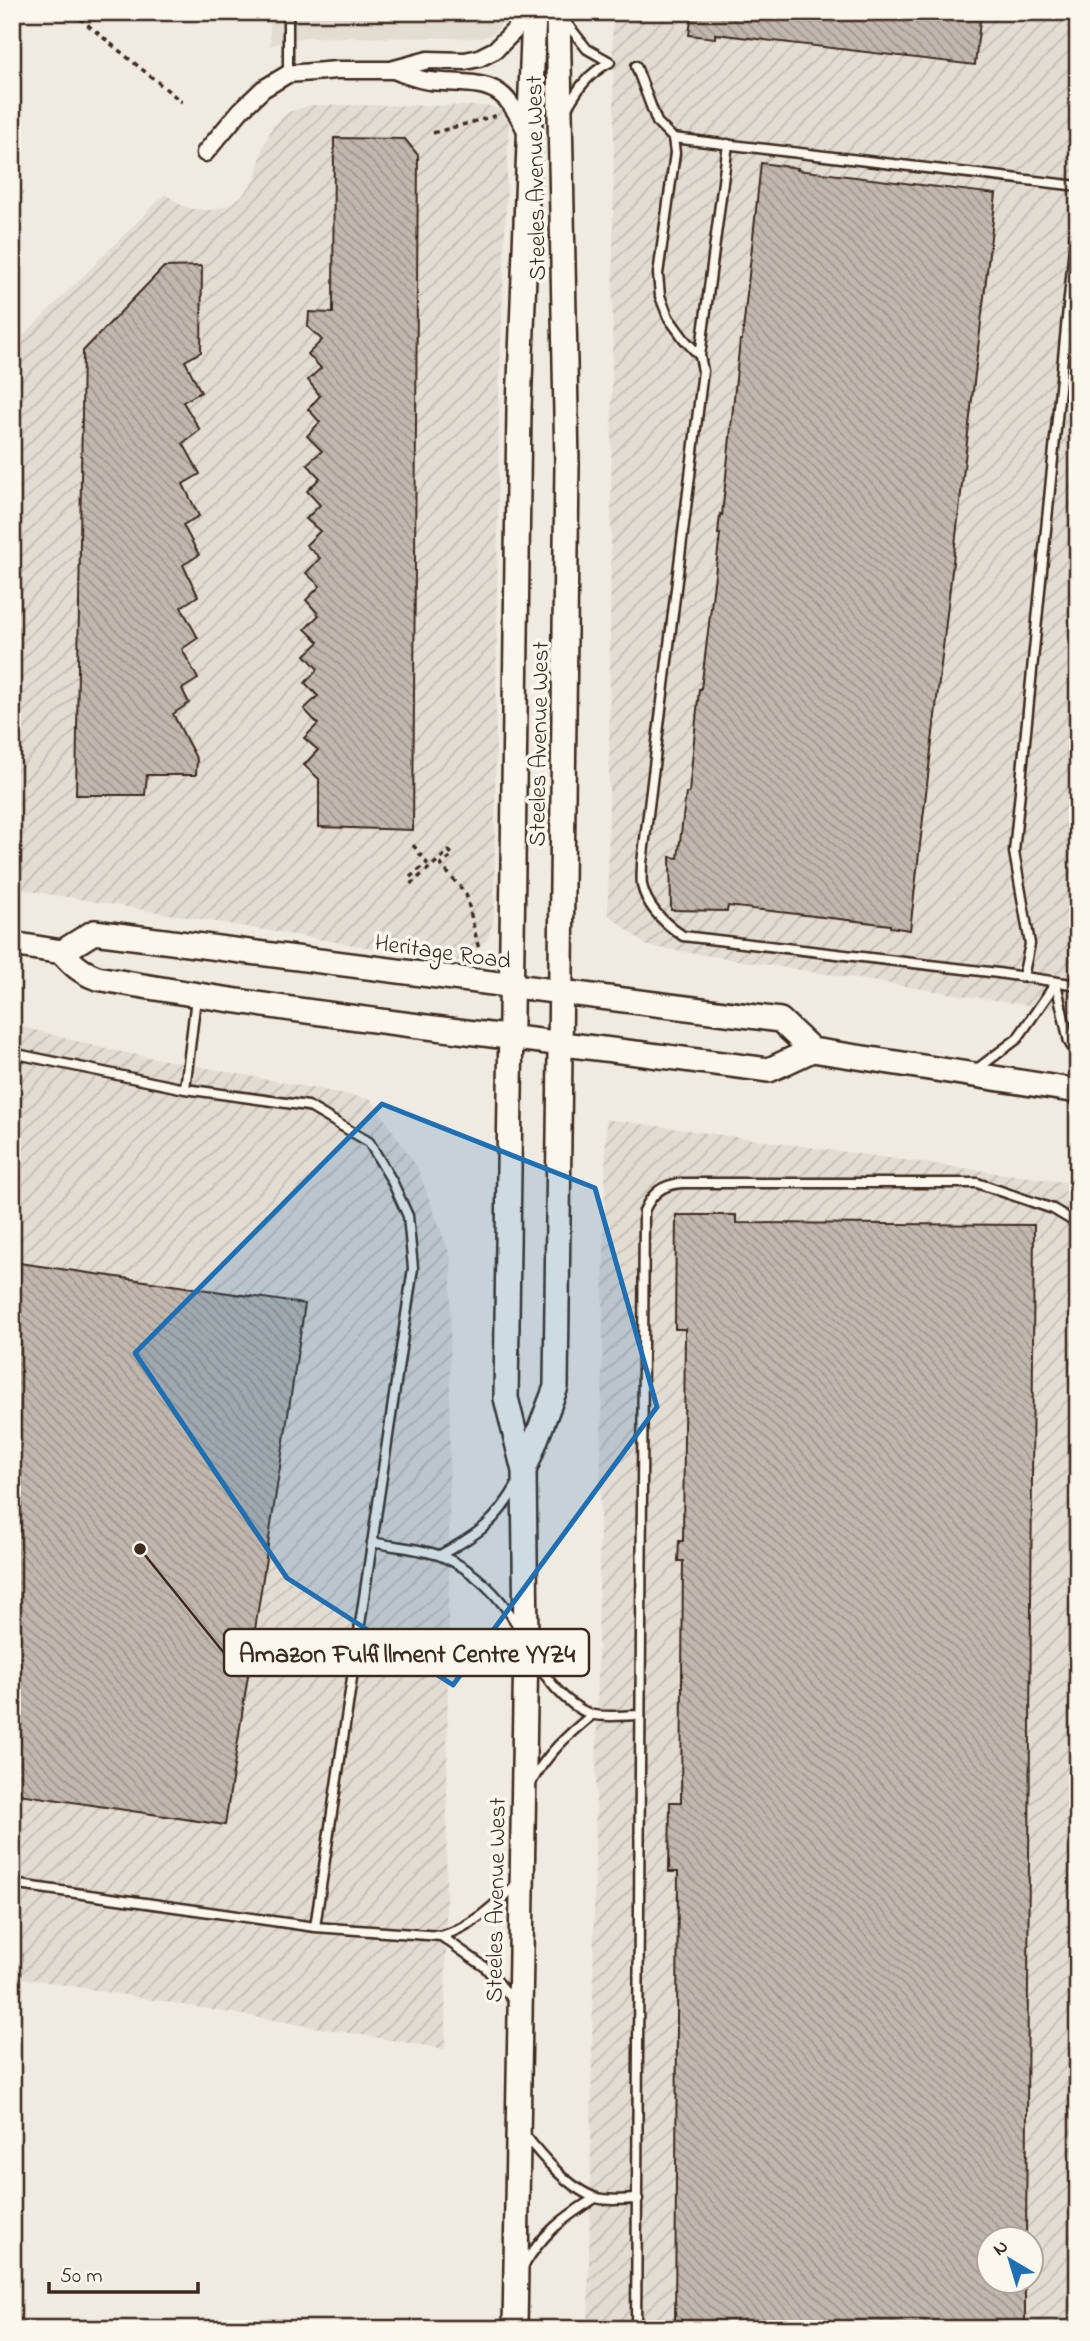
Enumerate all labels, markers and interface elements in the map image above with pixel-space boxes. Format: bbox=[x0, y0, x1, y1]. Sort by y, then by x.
street label: Steeles Avenue West bbox=[518, 75, 557, 281]
street label: Steeles Avenue West bbox=[521, 641, 560, 847]
street label: Heritage Road bbox=[372, 927, 514, 980]
callout: Amazon Fulfillment Centre YYZ4 bbox=[224, 1629, 589, 1676]
text: Amazon Fulfillment Centre YYZ4 bbox=[239, 1637, 576, 1675]
street label: Steeles Avenue West bbox=[478, 1797, 517, 2003]
north arrow bbox=[974, 2226, 1044, 2296]
text: N bbox=[988, 2234, 1015, 2263]
scale bar bbox=[49, 2250, 198, 2294]
text: 50 m bbox=[60, 2262, 103, 2292]

